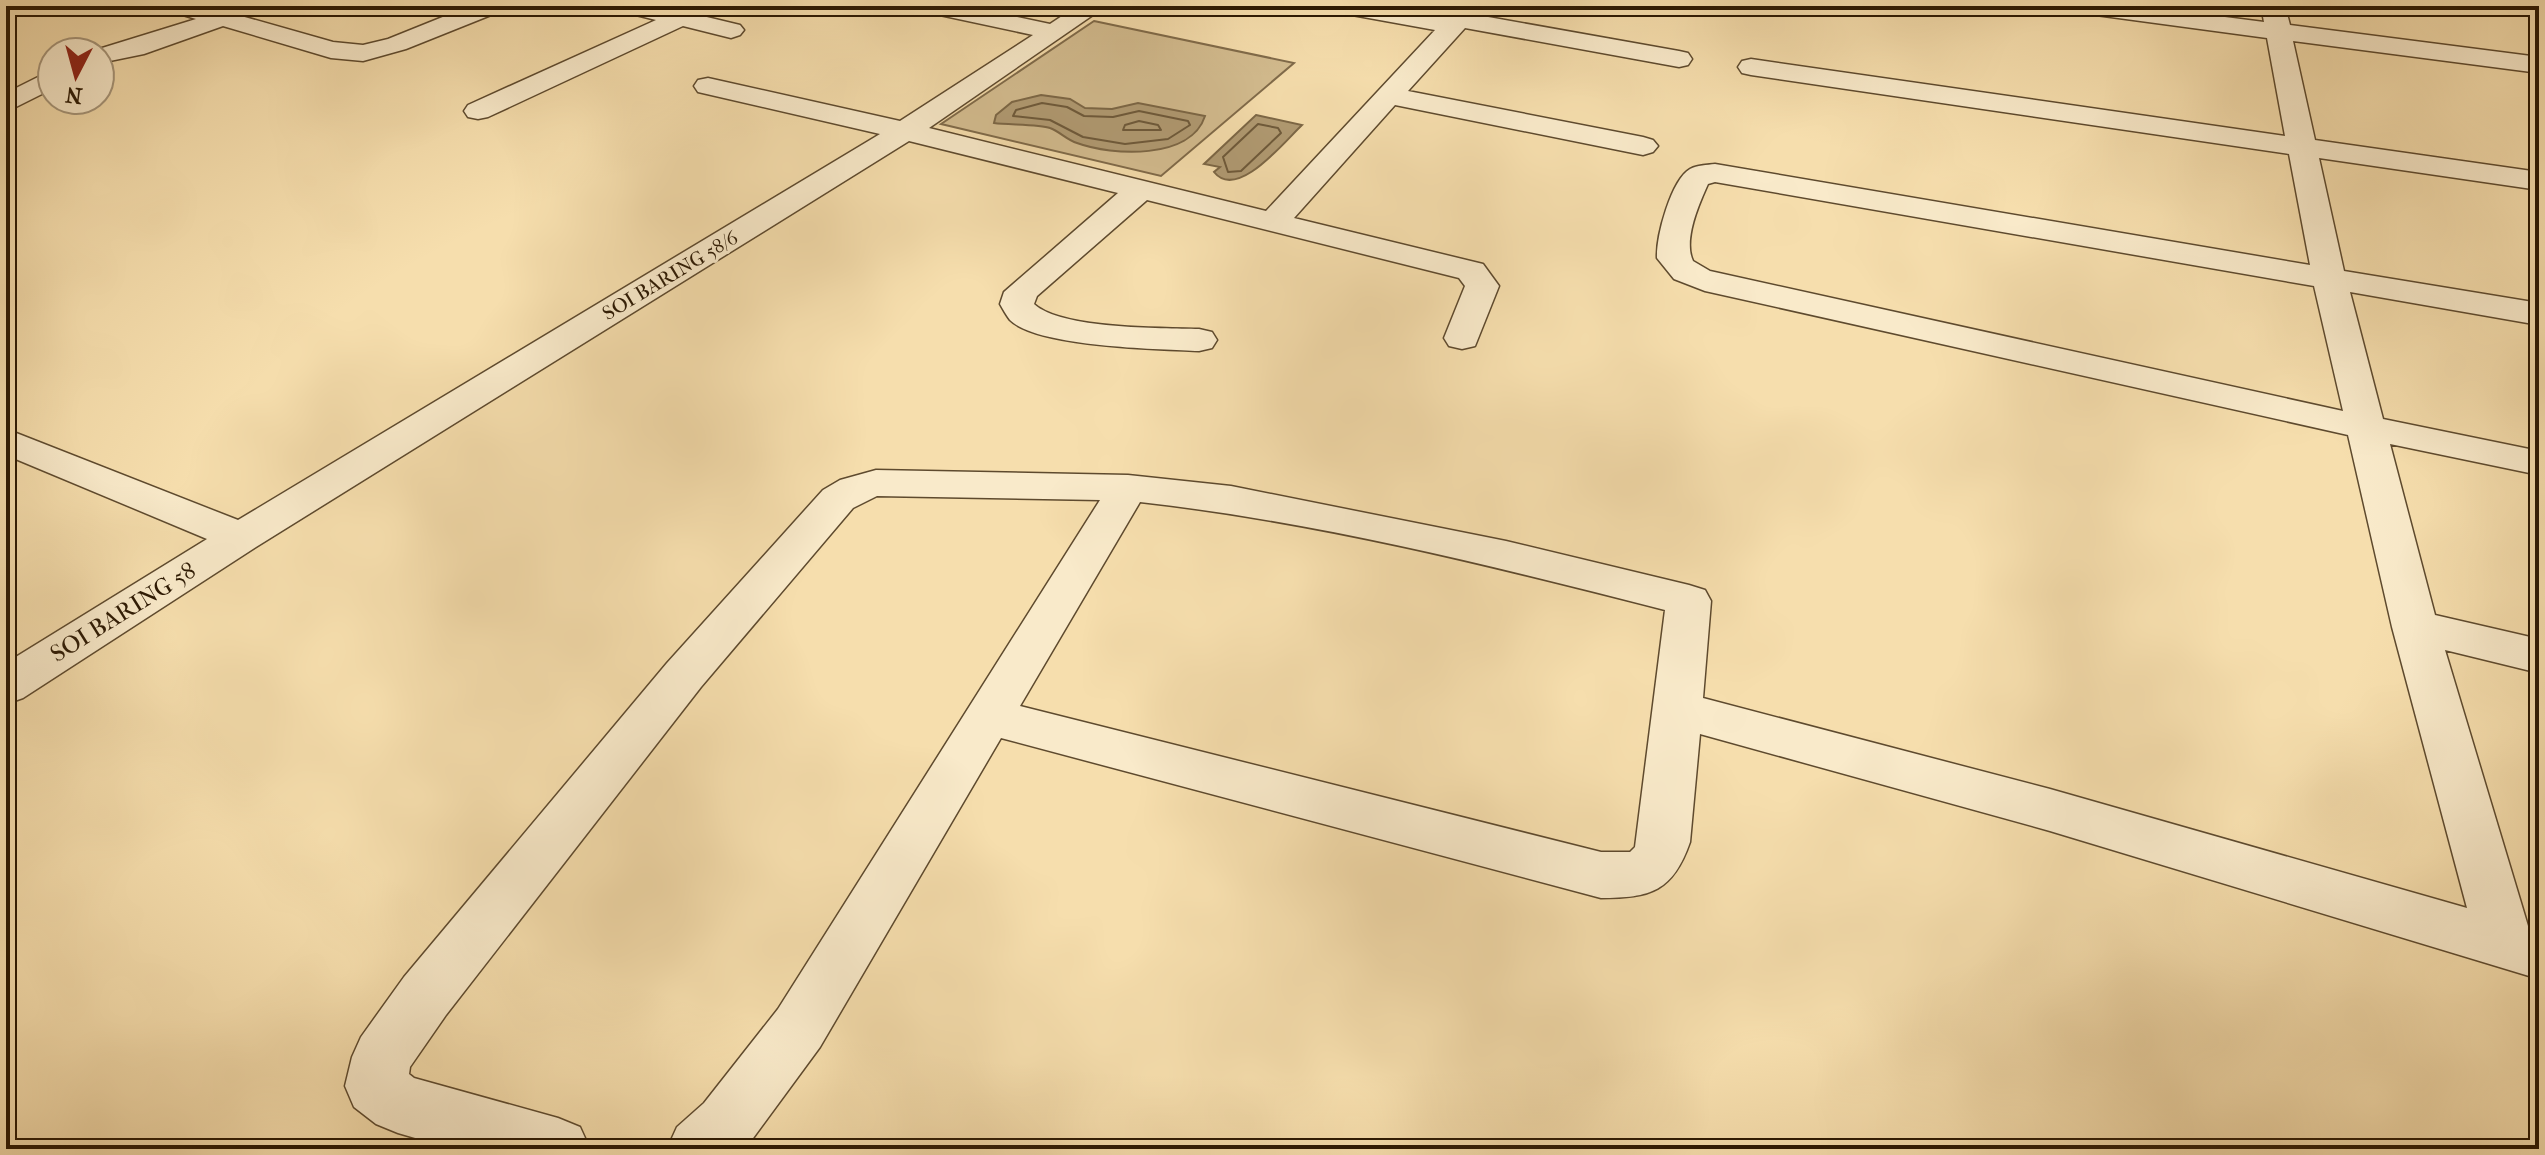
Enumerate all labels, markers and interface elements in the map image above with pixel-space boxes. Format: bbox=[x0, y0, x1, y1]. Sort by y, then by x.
north arrow bbox=[36, 36, 116, 116]
text: N bbox=[64, 81, 84, 109]
street label: SOI BARING 58/6 bbox=[598, 226, 742, 325]
street label: SOI BARING 58 bbox=[45, 556, 201, 668]

